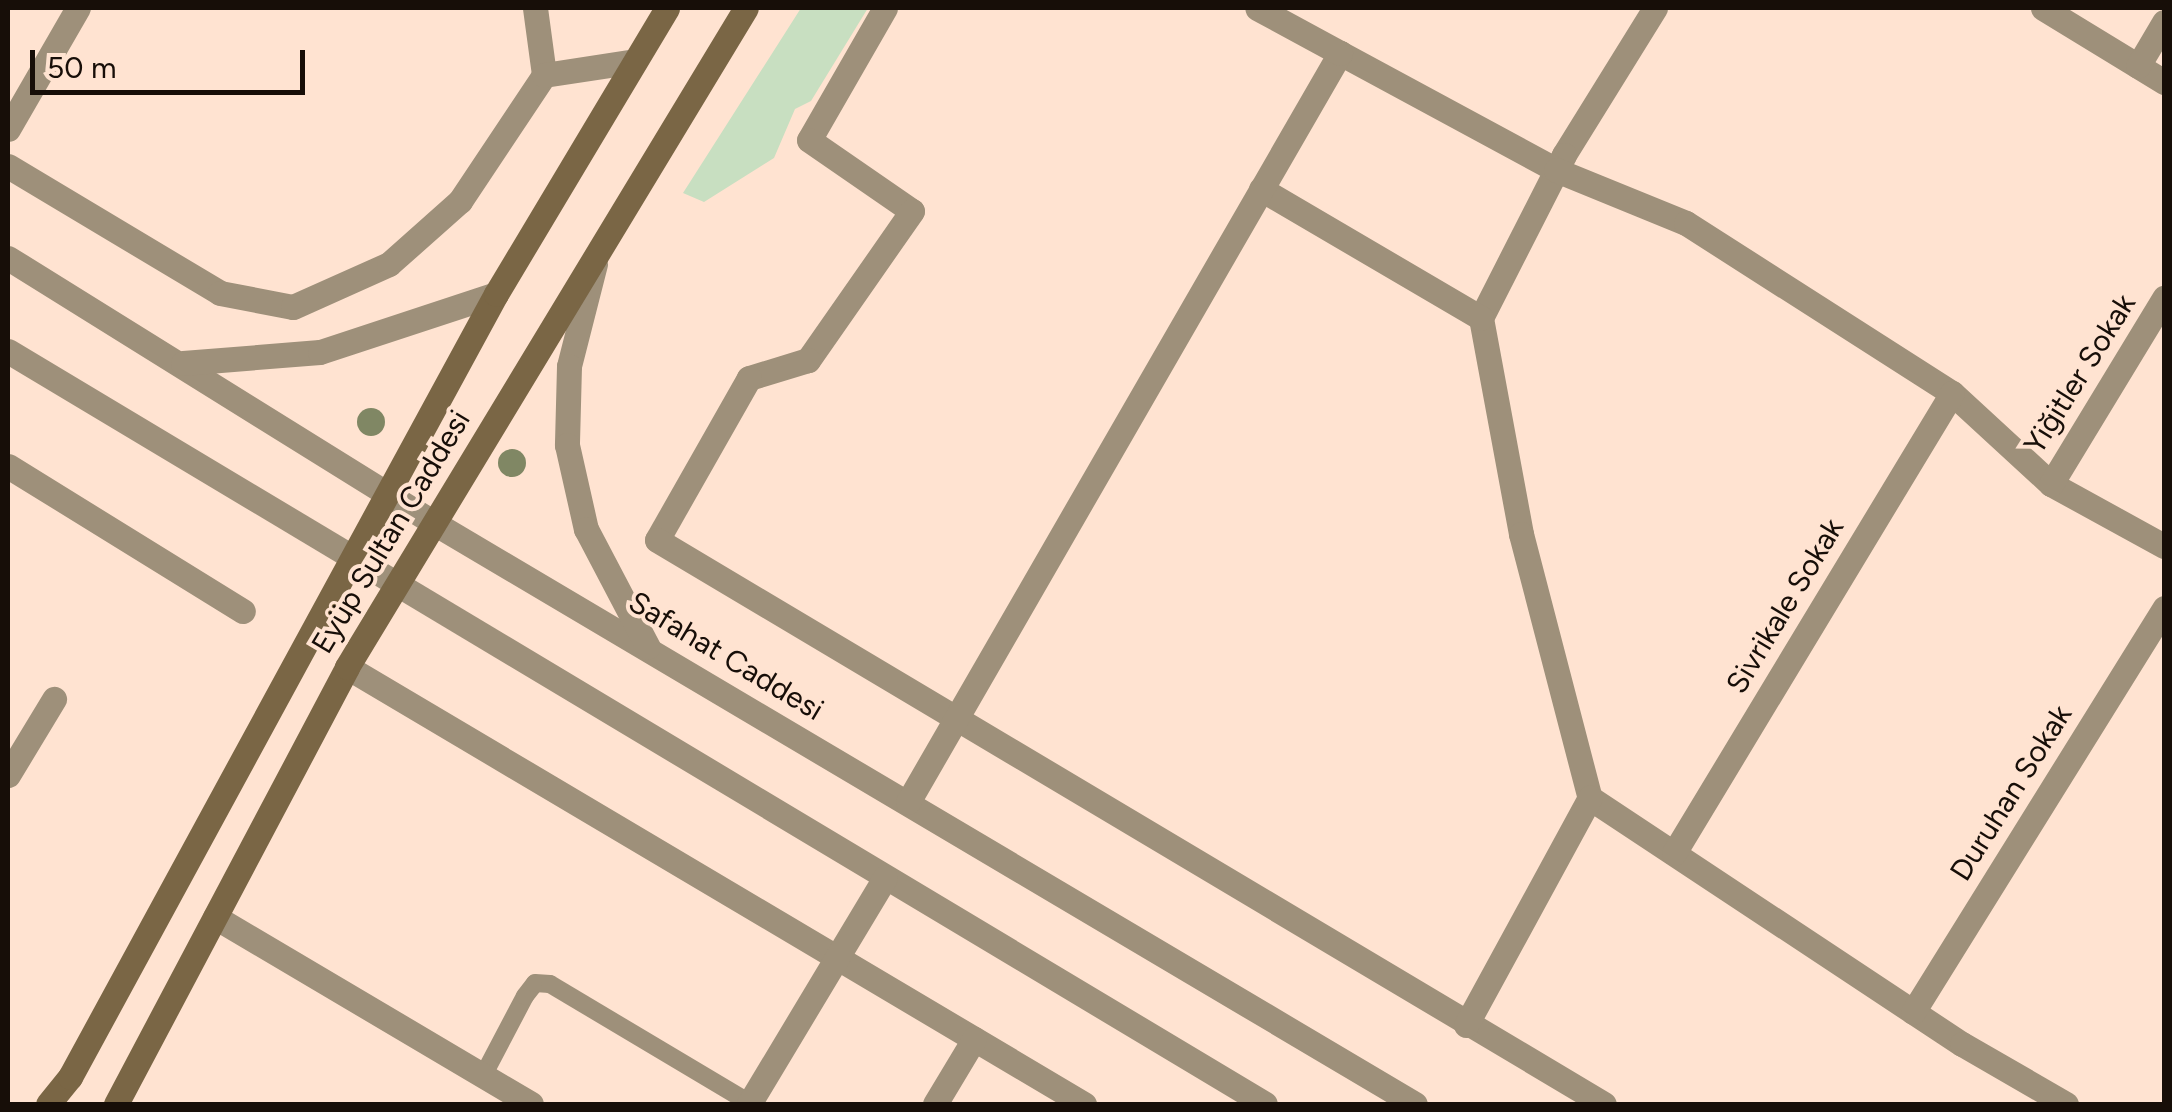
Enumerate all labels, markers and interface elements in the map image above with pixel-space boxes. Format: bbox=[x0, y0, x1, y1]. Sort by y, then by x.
scale bar bbox=[35, 30, 310, 92]
text: 50 m bbox=[47, 49, 116, 86]
street label: Yiğitler Sokak bbox=[2017, 288, 2143, 460]
street label: Eyüp Sultan Caddesi bbox=[304, 404, 478, 660]
street label: Sivrikale Sokak bbox=[1719, 512, 1851, 700]
street label: Safahat Caddesi bbox=[622, 584, 830, 728]
street label: Duruhan Sokak bbox=[1943, 699, 2079, 887]

